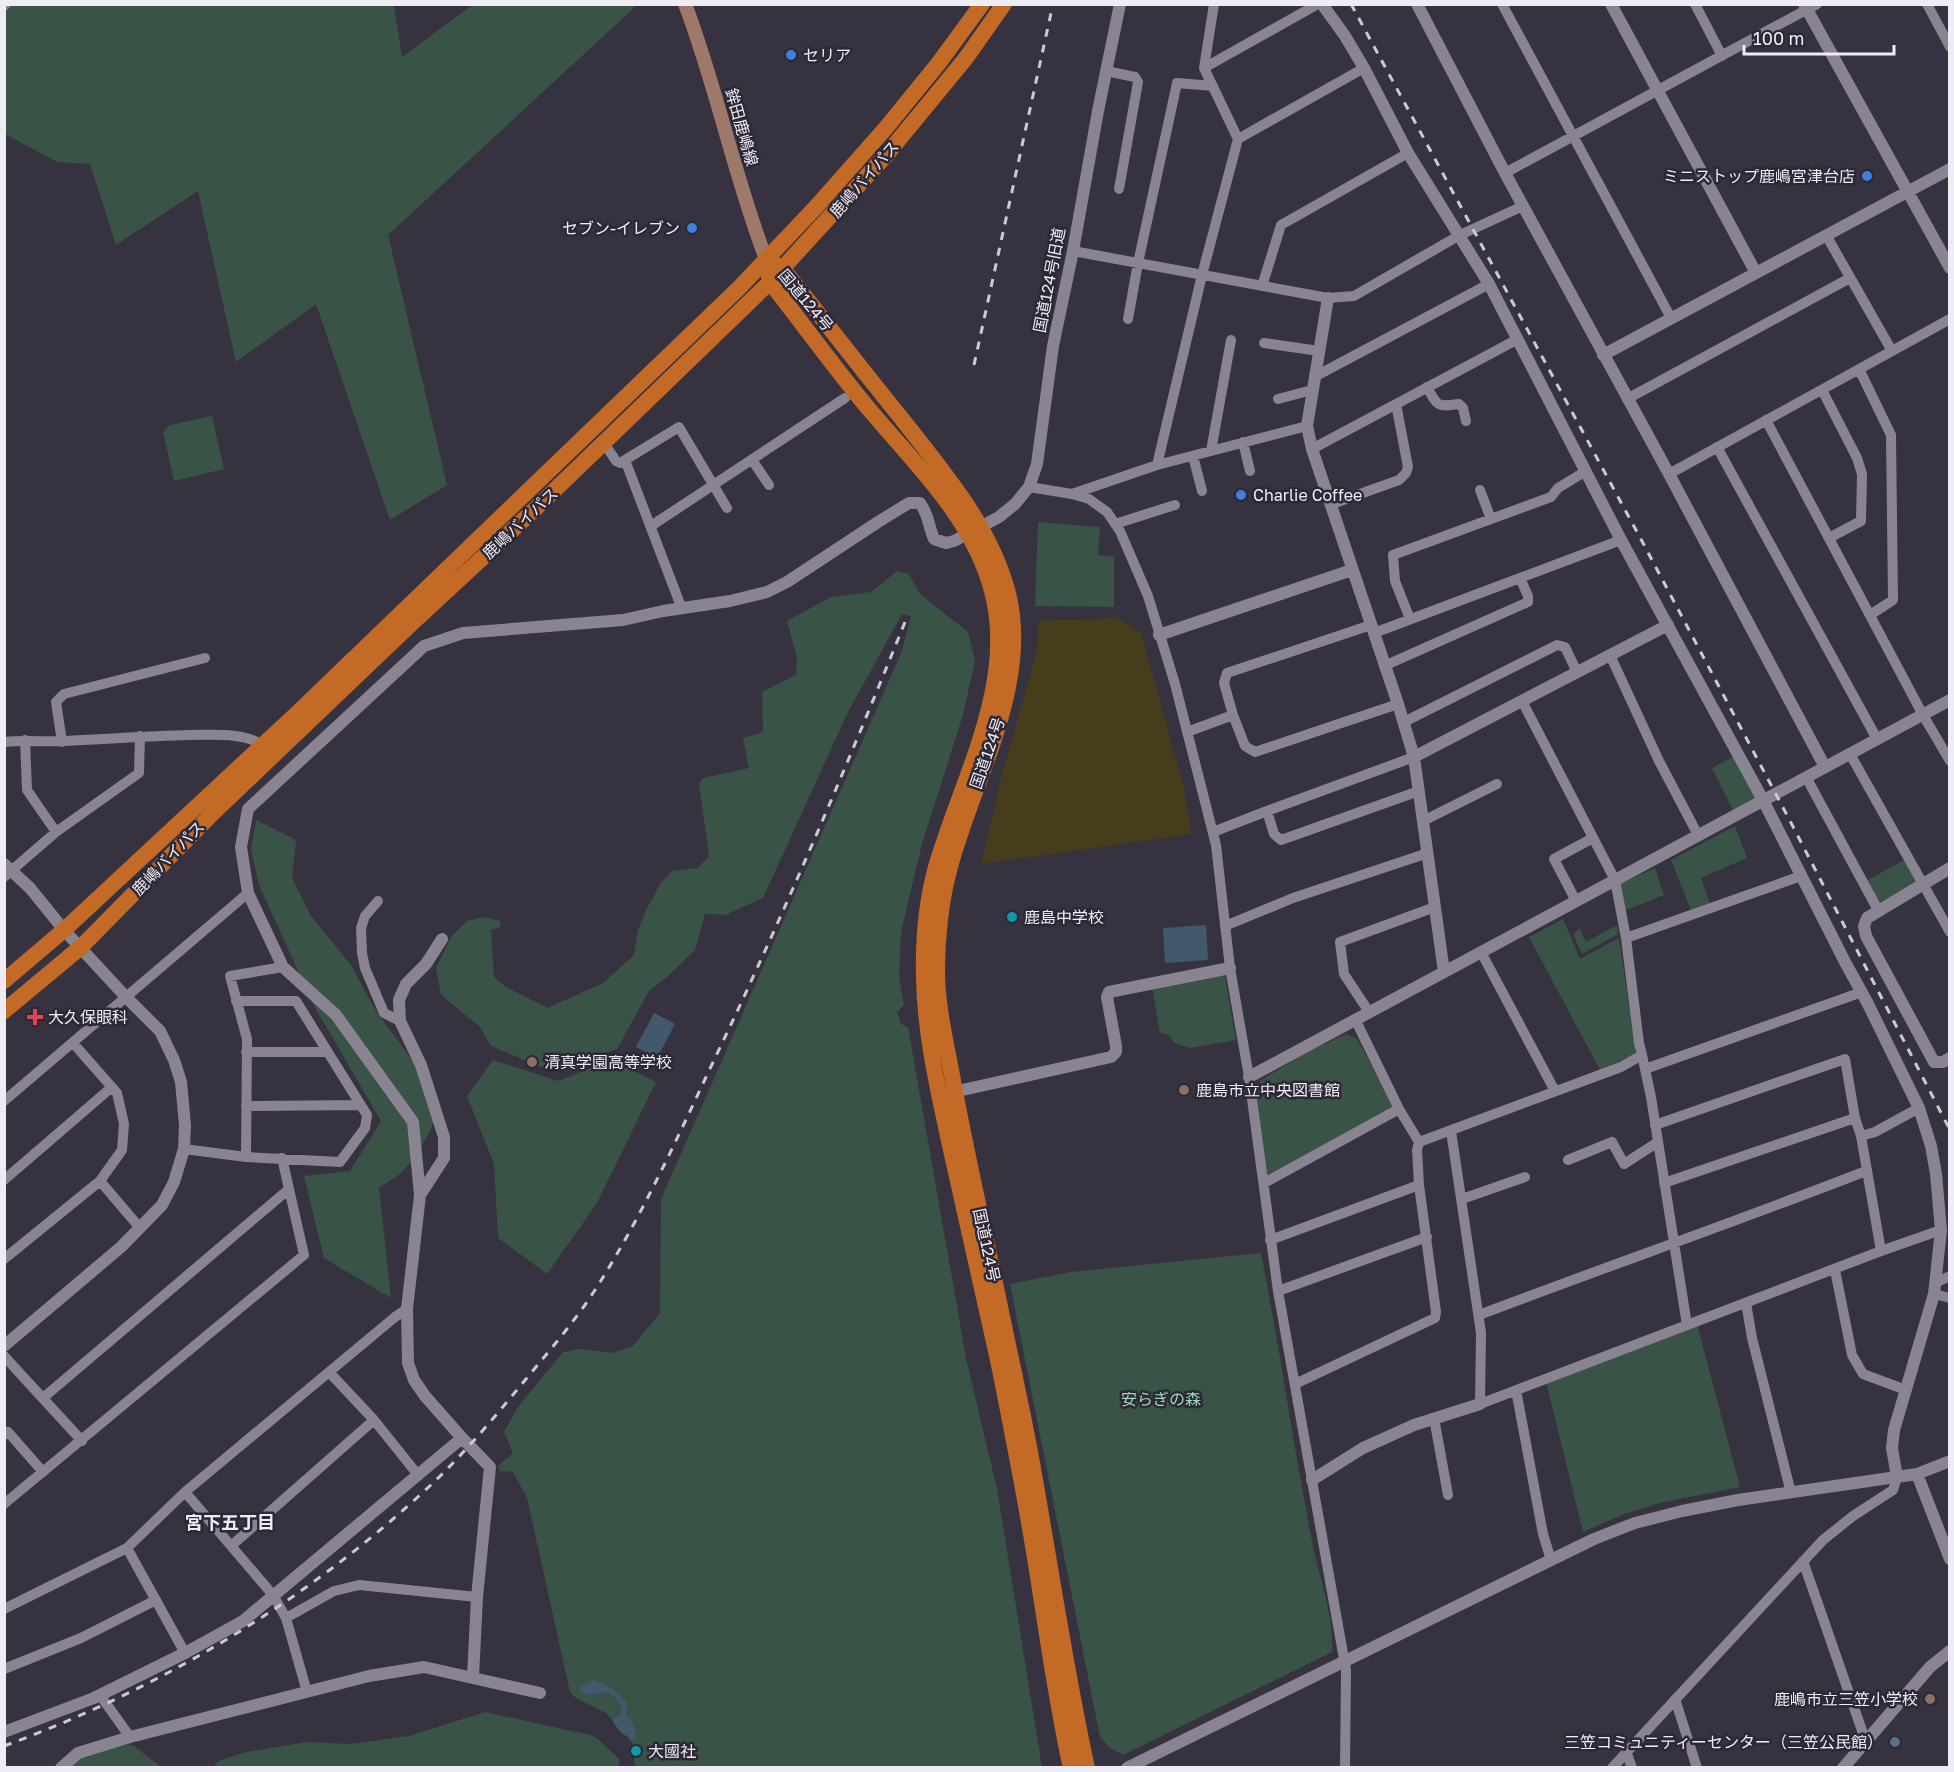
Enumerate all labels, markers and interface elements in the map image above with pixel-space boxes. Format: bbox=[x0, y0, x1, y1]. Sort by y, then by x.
scale bar bbox=[1744, 18, 1894, 56]
text: 100 m bbox=[1753, 27, 1804, 49]
place label: セリア bbox=[803, 45, 851, 65]
marker: セリア bbox=[784, 48, 798, 62]
street label: 鉾田鹿嶋線 bbox=[721, 86, 763, 168]
street label: 鹿嶋バイパス bbox=[825, 136, 903, 222]
place label: ミニストップ鹿嶋宮津台店 bbox=[1663, 166, 1855, 186]
marker: ミニストップ鹿嶋宮津台店 bbox=[1860, 169, 1874, 183]
place label: セブン-イレブン bbox=[562, 218, 680, 238]
marker: セブン-イレブン bbox=[685, 221, 699, 235]
street label: 国道124号旧道 bbox=[1029, 226, 1069, 334]
street label: 国道124号 bbox=[774, 265, 838, 335]
street label: 鹿嶋バイパス bbox=[478, 483, 562, 563]
place label: Charlie Coffee bbox=[1253, 485, 1362, 505]
marker: Charlie Coffee bbox=[1234, 488, 1248, 502]
street label: 国道124号 bbox=[965, 714, 1009, 792]
street label: 鹿嶋バイパス bbox=[128, 817, 208, 899]
place label: 鹿島中学校 bbox=[1024, 907, 1104, 927]
marker: 鹿島中学校 bbox=[1005, 910, 1019, 924]
place label: 大久保眼科 bbox=[48, 1007, 128, 1027]
marker: 大久保眼科 bbox=[26, 1008, 44, 1026]
place label: 清真学園高等学校 bbox=[544, 1052, 672, 1072]
marker: 清真学園高等学校 bbox=[525, 1055, 539, 1069]
place label: 鹿島市立中央図書館 bbox=[1196, 1080, 1340, 1100]
marker: 鹿島市立中央図書館 bbox=[1177, 1083, 1191, 1097]
street label: 国道124号 bbox=[969, 1206, 1005, 1284]
park label: 安らぎの森 bbox=[1121, 1389, 1201, 1409]
district label: 宮下五丁目 bbox=[185, 1511, 275, 1533]
place label: 鹿嶋市立三笠小学校 bbox=[1774, 1689, 1918, 1709]
marker: 鹿嶋市立三笠小学校 bbox=[1923, 1692, 1937, 1706]
place label: 三笠コミュニティーセンター（三笠公民館） bbox=[1564, 1732, 1883, 1752]
marker: 三笠コミュニティーセンター（三笠公民館） bbox=[1888, 1735, 1902, 1749]
place label: 大國社 bbox=[648, 1741, 696, 1761]
marker: 大國社 bbox=[629, 1744, 643, 1758]

